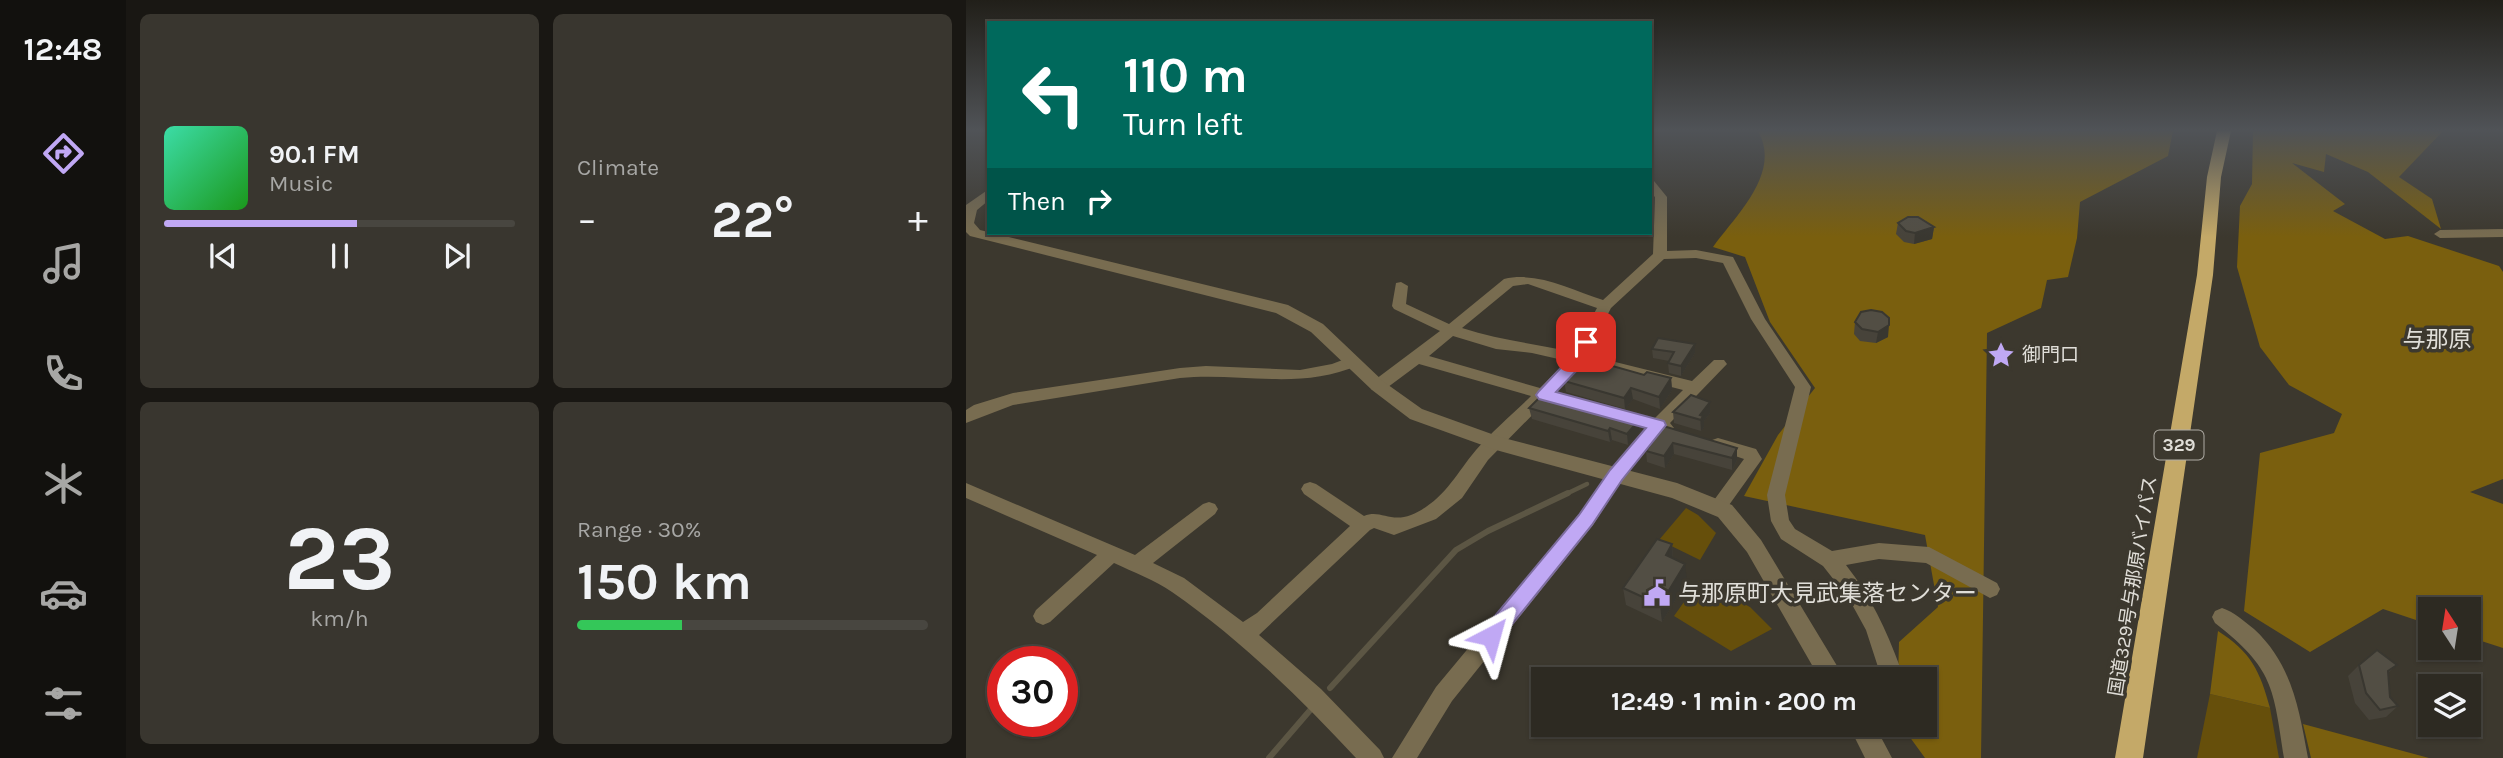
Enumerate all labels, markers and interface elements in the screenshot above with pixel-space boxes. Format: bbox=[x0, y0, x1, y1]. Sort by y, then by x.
text: 12:48 bbox=[23, 31, 103, 68]
text: 110 m bbox=[1123, 47, 1248, 104]
icon: left bbox=[1008, 49, 1099, 140]
text: Turn left bbox=[1123, 106, 1243, 143]
icon: directions bbox=[39, 129, 88, 178]
text: 90.1 FM bbox=[269, 139, 360, 170]
text: Climate bbox=[577, 154, 659, 181]
text: Music bbox=[269, 170, 333, 197]
icon: right bbox=[1080, 182, 1118, 220]
text: Then bbox=[1008, 186, 1066, 217]
text: 22° bbox=[711, 189, 794, 250]
text: − bbox=[577, 197, 597, 242]
text: + bbox=[908, 197, 928, 242]
icon: previous bbox=[204, 237, 242, 275]
icon: pause bbox=[321, 237, 359, 275]
icon: next bbox=[438, 237, 476, 275]
icon: music bbox=[39, 239, 88, 288]
pin bbox=[1556, 312, 1616, 372]
icon: arrive bbox=[1567, 323, 1605, 361]
district label: 与那原 bbox=[2403, 326, 2472, 353]
place icon: 御門口 bbox=[1986, 340, 2016, 370]
place label: 御門口 bbox=[2022, 344, 2079, 366]
icon: phone bbox=[39, 349, 88, 398]
road number: 329 bbox=[2154, 430, 2204, 460]
icon: climate bbox=[39, 459, 88, 508]
street label: 国道329号与那原バイパス bbox=[2105, 474, 2161, 698]
text: 23 bbox=[284, 506, 395, 612]
text: Range · 30% bbox=[577, 516, 701, 543]
text: 150 km bbox=[577, 551, 752, 612]
icon: car bbox=[39, 569, 88, 618]
public building icon: 与那原町大見武集落センター bbox=[1642, 578, 1672, 608]
place label: 与那原町大見武集落センター bbox=[1678, 580, 1977, 607]
north arrow bbox=[2418, 597, 2482, 660]
map controls bbox=[2418, 597, 2481, 737]
position arrow bbox=[1454, 599, 1528, 673]
text: km/h bbox=[310, 605, 369, 632]
speed limit sign: 30 bbox=[987, 646, 1078, 737]
button: layers bbox=[2418, 674, 2481, 737]
icon: filters bbox=[39, 679, 88, 728]
text: 12:49 · 1 min · 200 m bbox=[1611, 686, 1857, 717]

